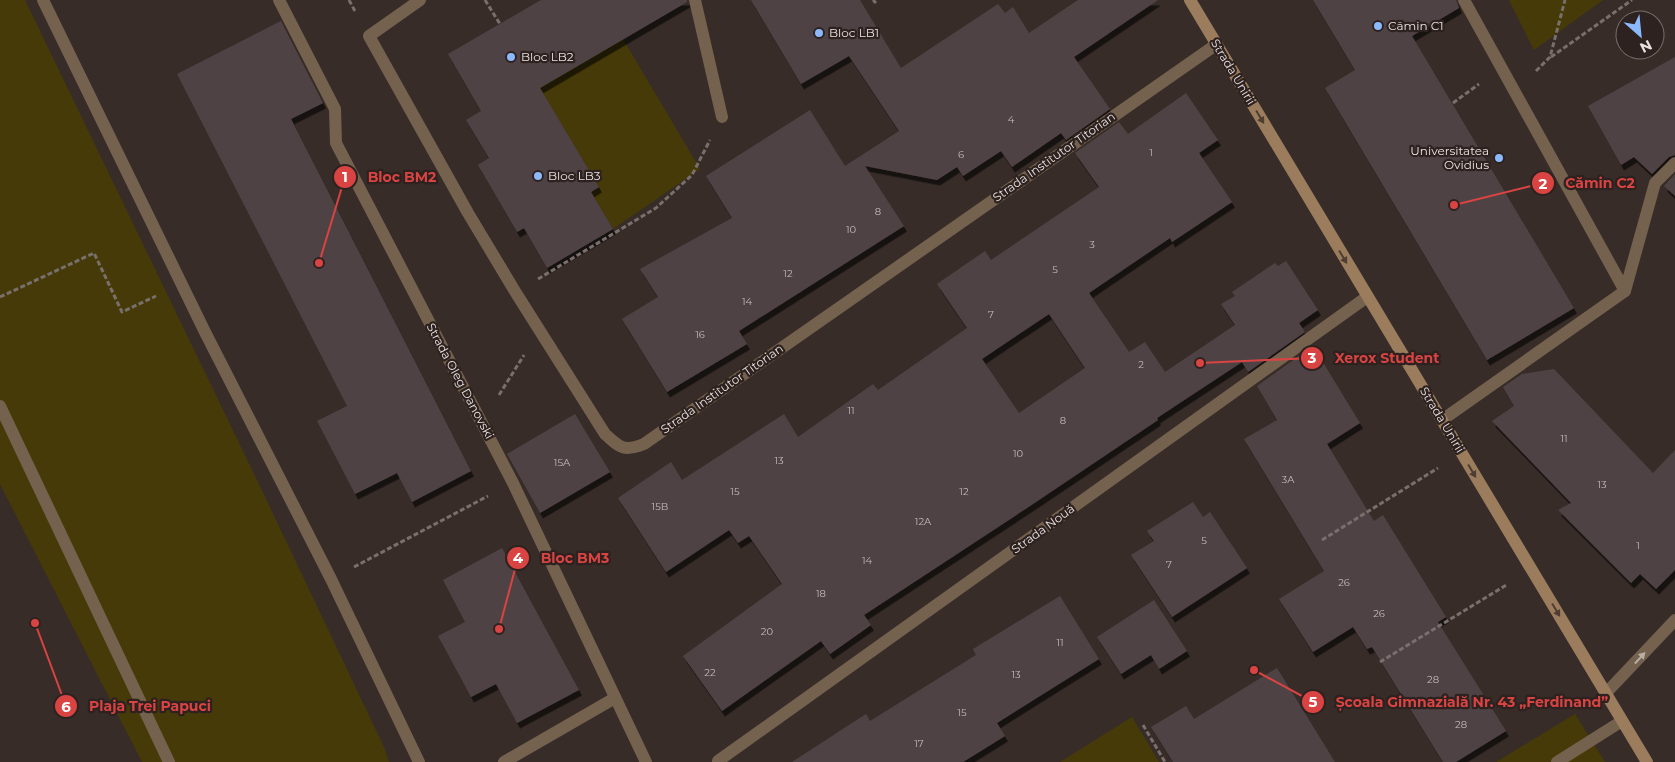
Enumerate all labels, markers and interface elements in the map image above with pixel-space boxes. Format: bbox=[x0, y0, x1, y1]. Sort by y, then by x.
north arrow bbox=[1615, 10, 1665, 60]
place label: Cămin C1 bbox=[1388, 18, 1444, 33]
marker: Cămin C1 bbox=[1372, 20, 1384, 32]
place label: Bloc LB1 bbox=[829, 25, 879, 40]
marker: Bloc LB1 bbox=[813, 27, 825, 39]
street label: Strada Unirii bbox=[1208, 36, 1259, 107]
text: N bbox=[1637, 36, 1655, 57]
place label: Bloc LB2 bbox=[521, 49, 574, 64]
marker: Bloc LB2 bbox=[505, 51, 517, 63]
street label: Strada Institutor Titorian bbox=[990, 109, 1118, 205]
one-way arrow bbox=[1256, 110, 1265, 123]
house number: 4 bbox=[1008, 113, 1015, 126]
place label: Universitatea Ovidius bbox=[1410, 143, 1489, 172]
house number: 1 bbox=[1149, 146, 1153, 159]
house number: 6 bbox=[958, 148, 964, 161]
marker: Universitatea Ovidius bbox=[1493, 152, 1505, 164]
callout: Bloc BM2 bbox=[332, 162, 446, 191]
text: 1 bbox=[342, 167, 348, 186]
text: Bloc BM2 bbox=[368, 168, 436, 186]
place label: Bloc LB3 bbox=[548, 168, 601, 183]
callout: Cămin C2 bbox=[1530, 169, 1645, 198]
marker: Bloc LB3 bbox=[532, 170, 544, 182]
text: 2 bbox=[1539, 174, 1548, 193]
text: Cămin C2 bbox=[1565, 174, 1635, 192]
house number: 8 bbox=[875, 205, 881, 218]
house number: 10 bbox=[846, 223, 856, 236]
house number: 3 bbox=[1089, 238, 1095, 251]
one-way arrow bbox=[1339, 250, 1348, 263]
house number: 5 bbox=[1052, 263, 1058, 276]
house number: 12 bbox=[783, 267, 793, 280]
house number: 14 bbox=[742, 295, 752, 308]
house number: 7 bbox=[988, 308, 994, 321]
street label: Strada Oleg Danovski bbox=[424, 320, 497, 441]
house number: 16 bbox=[695, 328, 705, 341]
street label: Strada Institutor Titorian bbox=[658, 341, 786, 437]
callout: Xerox Student bbox=[1299, 344, 1449, 373]
text: 3 bbox=[1307, 348, 1317, 367]
text: Xerox Student bbox=[1335, 349, 1439, 367]
house number: 2 bbox=[1138, 358, 1144, 371]
street label: Strada Unirii bbox=[1417, 384, 1468, 455]
house number: 11 bbox=[847, 404, 855, 417]
house number: 8 bbox=[1060, 414, 1066, 427]
house number: 11 bbox=[1560, 432, 1568, 445]
house number: 10 bbox=[1013, 447, 1023, 460]
house number: 13 bbox=[774, 454, 784, 467]
house number: 15A bbox=[554, 456, 571, 469]
one-way arrow bbox=[1468, 464, 1477, 477]
house number: 3A bbox=[1282, 473, 1295, 486]
house number: 13 bbox=[1597, 478, 1607, 491]
house number: 15 bbox=[730, 485, 740, 498]
house number: 12 bbox=[959, 485, 969, 498]
house number: 15B bbox=[652, 500, 668, 513]
street label: Strada Nouă bbox=[1008, 501, 1077, 557]
house number: 12A bbox=[915, 515, 932, 528]
house number: 5 bbox=[1201, 534, 1207, 547]
house number: 1 bbox=[1636, 539, 1640, 552]
callout: Bloc BM3 bbox=[506, 543, 620, 572]
text: 4 bbox=[513, 548, 524, 567]
text: Bloc BM3 bbox=[541, 549, 609, 567]
house number: 14 bbox=[862, 554, 872, 567]
house number: 7 bbox=[1166, 558, 1172, 571]
house number: 26 bbox=[1338, 576, 1350, 589]
house number: 18 bbox=[816, 587, 826, 600]
one-way arrow bbox=[1552, 603, 1561, 616]
house number: 26 bbox=[1373, 607, 1385, 620]
house number: 20 bbox=[761, 625, 774, 638]
house number: 11 bbox=[1056, 636, 1064, 649]
one-way arrow bbox=[1634, 651, 1645, 664]
house number: 22 bbox=[704, 666, 716, 679]
house number: 13 bbox=[1011, 668, 1021, 681]
house number: 28 bbox=[1427, 673, 1439, 686]
callout: Școala Gimnazială Nr. 43 „Ferdinand” bbox=[1300, 688, 1618, 717]
callout: Plaja Trei Papuci bbox=[54, 692, 221, 721]
text: 5 bbox=[1309, 692, 1318, 711]
text: Școala Gimnazială Nr. 43 „Ferdinand” bbox=[1336, 693, 1608, 712]
text: 6 bbox=[61, 697, 71, 716]
text: Plaja Trei Papuci bbox=[89, 697, 211, 715]
house number: 15 bbox=[957, 706, 967, 719]
house number: 28 bbox=[1455, 718, 1467, 731]
house number: 17 bbox=[914, 737, 924, 750]

